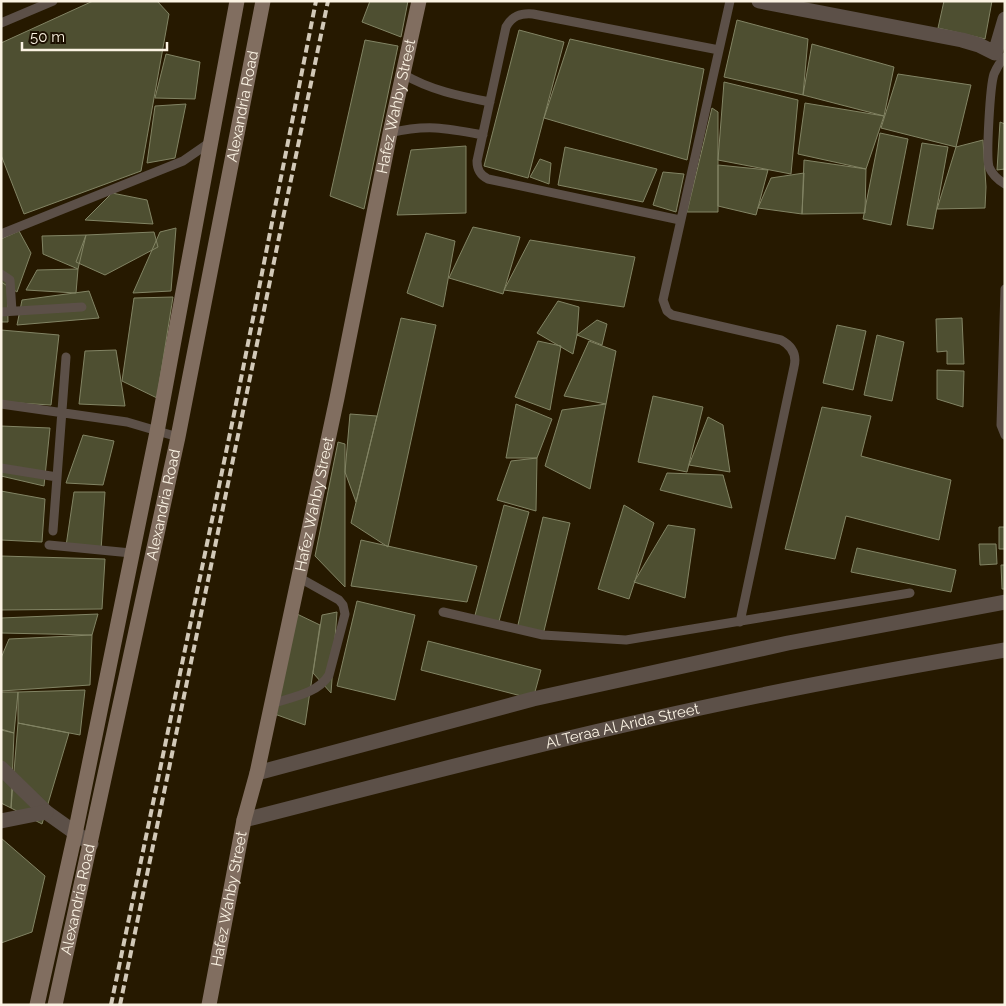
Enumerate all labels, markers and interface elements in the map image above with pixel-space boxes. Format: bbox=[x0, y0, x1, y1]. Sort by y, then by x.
scale bar bbox=[22, 20, 168, 52]
text: 50 m bbox=[30, 28, 65, 46]
street label: Hafez Wahby Street bbox=[373, 37, 419, 175]
street label: Alexandria Road bbox=[223, 49, 262, 164]
street label: Hafez Wahby Street bbox=[291, 435, 337, 573]
street label: Alexandria Road bbox=[143, 447, 184, 562]
street label: Al Teraa Al Arida Street bbox=[544, 700, 701, 752]
street label: Hafez Wahby Street bbox=[207, 830, 251, 968]
street label: Alexandria Road bbox=[57, 842, 99, 957]

